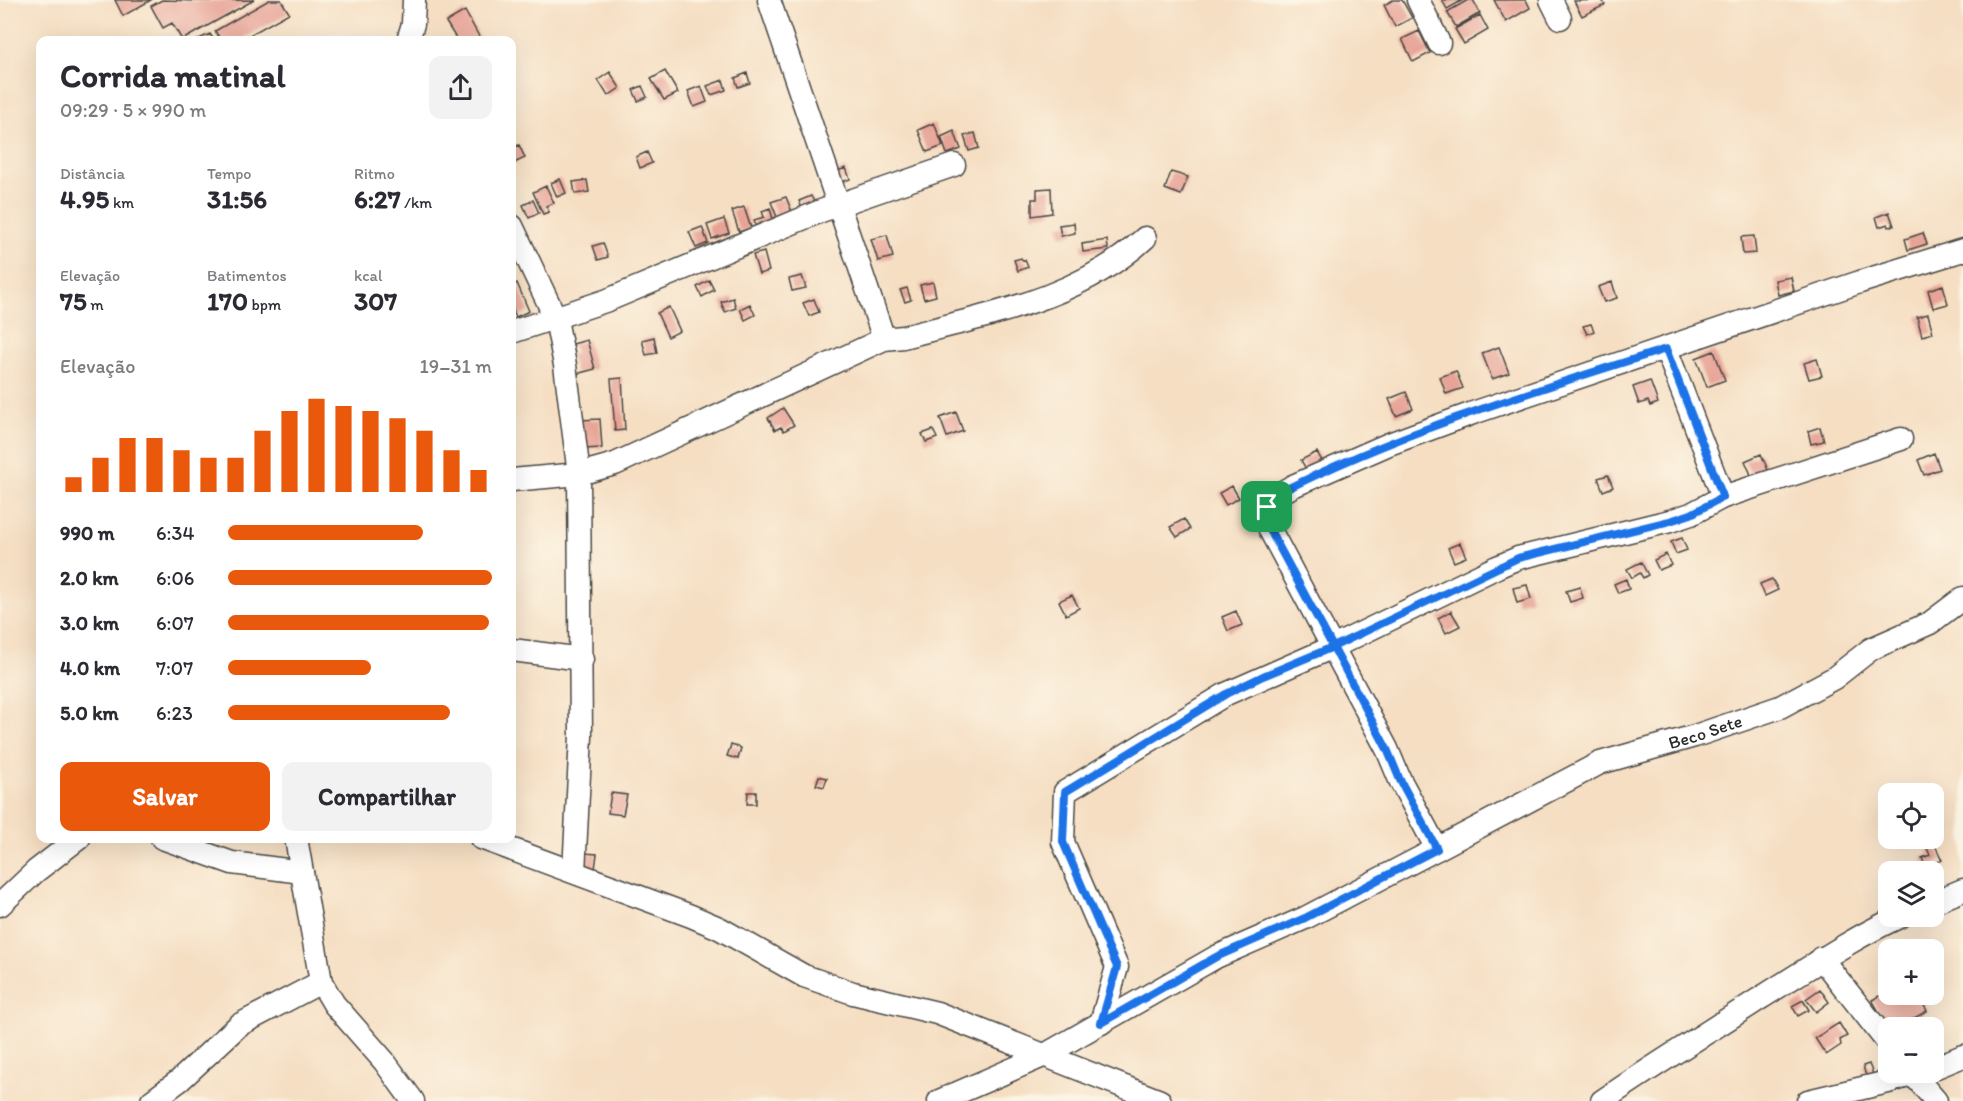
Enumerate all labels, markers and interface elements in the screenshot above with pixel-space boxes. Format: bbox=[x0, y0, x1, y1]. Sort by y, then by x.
text: Corrida matinal bbox=[60, 56, 286, 95]
button: share bbox=[429, 56, 492, 119]
text: 09:29 · 5 × 990 m bbox=[60, 98, 206, 122]
text: Distância bbox=[60, 164, 125, 183]
text: Tempo bbox=[207, 164, 252, 183]
text: Ritmo bbox=[354, 164, 395, 183]
text: 4.95 bbox=[60, 183, 109, 215]
text: 31:56 bbox=[207, 183, 267, 215]
text: 6:27 bbox=[354, 183, 401, 215]
text: km bbox=[109, 193, 134, 212]
text: /km bbox=[401, 193, 432, 212]
text: Elevação bbox=[60, 266, 120, 285]
text: Batimentos bbox=[207, 266, 287, 285]
text: kcal bbox=[354, 266, 382, 285]
text: 75 bbox=[60, 285, 87, 317]
text: 170 bbox=[207, 285, 248, 317]
text: 307 bbox=[354, 285, 397, 317]
text: m bbox=[87, 295, 104, 314]
text: bpm bbox=[248, 295, 281, 314]
text: Elevação bbox=[60, 354, 135, 378]
text: 19–31 m bbox=[420, 354, 492, 378]
pin bbox=[1241, 481, 1292, 532]
icon: arrive bbox=[1250, 490, 1283, 523]
text: 990 m bbox=[60, 521, 115, 545]
text: 6:34 bbox=[156, 521, 194, 545]
text: 2.0 km bbox=[60, 566, 119, 590]
text: 6:06 bbox=[156, 566, 194, 590]
text: 3.0 km bbox=[60, 611, 119, 635]
text: 6:07 bbox=[156, 611, 194, 635]
text: 4.0 km bbox=[60, 656, 120, 680]
text: 7:07 bbox=[156, 656, 193, 680]
text: 5.0 km bbox=[60, 701, 119, 725]
text: 6:23 bbox=[156, 701, 193, 725]
street label: Beco Sete bbox=[1666, 710, 1745, 754]
button: Salvar bbox=[60, 762, 270, 831]
button: Compartilhar bbox=[282, 762, 492, 831]
map controls bbox=[1878, 783, 1944, 1083]
button: locate bbox=[1878, 783, 1944, 849]
button: layers bbox=[1878, 861, 1944, 927]
button: + bbox=[1878, 939, 1944, 1005]
button: − bbox=[1878, 1017, 1944, 1083]

